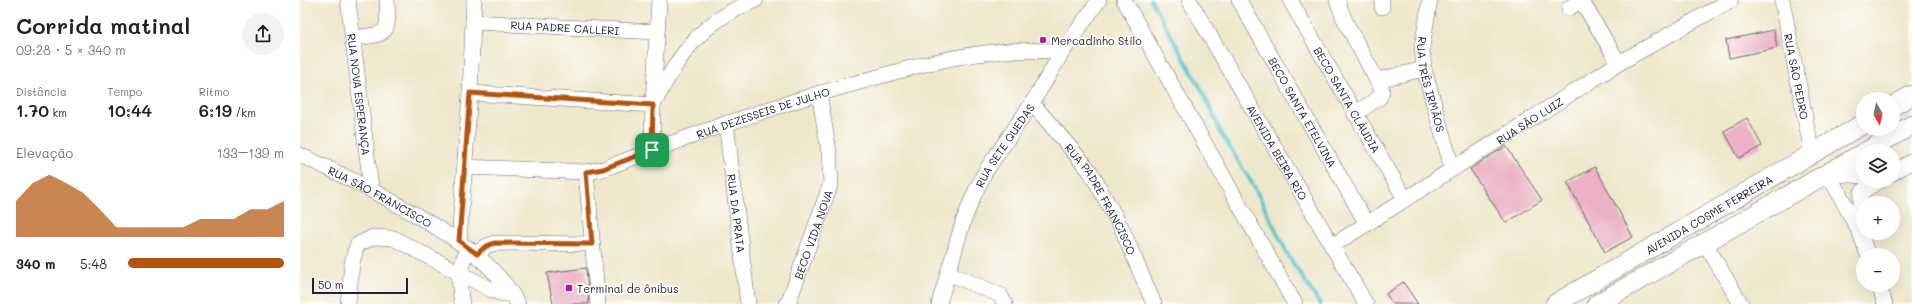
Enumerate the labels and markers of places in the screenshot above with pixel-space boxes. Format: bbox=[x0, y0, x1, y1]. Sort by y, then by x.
place label: Mercadinho Stilo bbox=[1051, 33, 1142, 48]
marker: Mercadinho Stilo bbox=[1038, 35, 1048, 45]
pin bbox=[635, 133, 669, 167]
place label: Terminal de ônibus bbox=[577, 281, 678, 296]
marker: Terminal de ônibus bbox=[564, 283, 574, 293]

